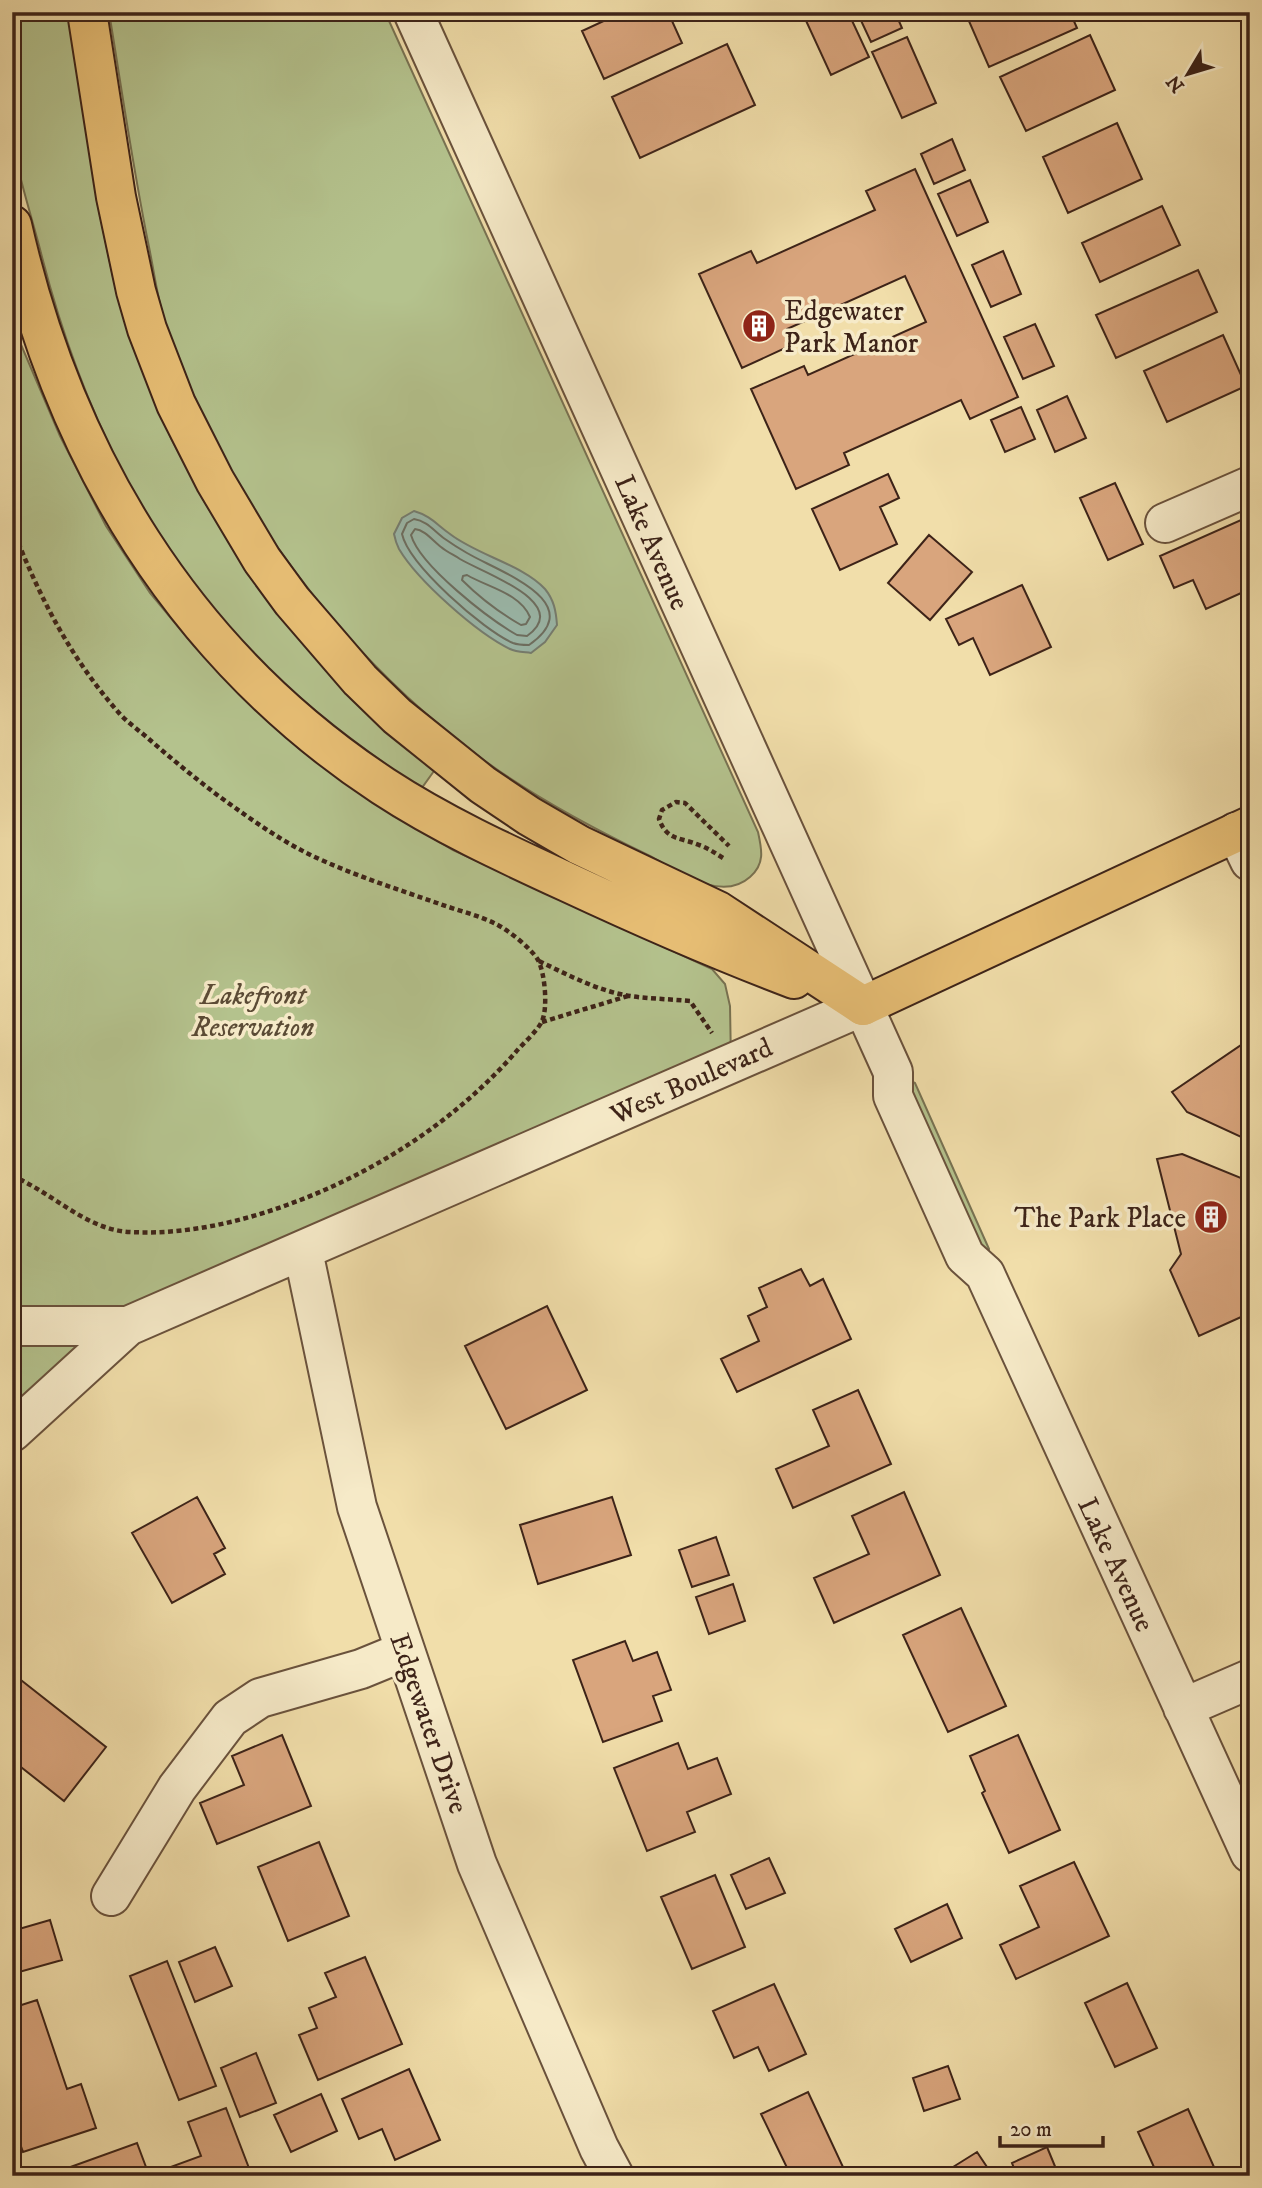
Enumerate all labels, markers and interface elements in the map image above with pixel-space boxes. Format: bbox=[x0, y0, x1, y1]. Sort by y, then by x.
north arrow bbox=[1154, 38, 1224, 108]
text: N bbox=[1162, 70, 1190, 97]
place label: Edgewater Park Manor bbox=[784, 294, 919, 361]
building icon: Edgewater Park Manor bbox=[740, 307, 778, 345]
street label: Lake Avenue bbox=[606, 470, 697, 616]
park label: Lakefront Reservation bbox=[191, 978, 314, 1045]
street label: West Boulevard bbox=[604, 1030, 778, 1133]
building icon: The Park Place bbox=[1192, 1198, 1230, 1236]
place label: The Park Place bbox=[1014, 1201, 1186, 1236]
street label: Lake Avenue bbox=[1069, 1492, 1162, 1637]
street label: Edgewater Drive bbox=[381, 1629, 476, 1818]
scale bar bbox=[1000, 2104, 1103, 2148]
text: 20 m bbox=[1010, 2117, 1052, 2143]

